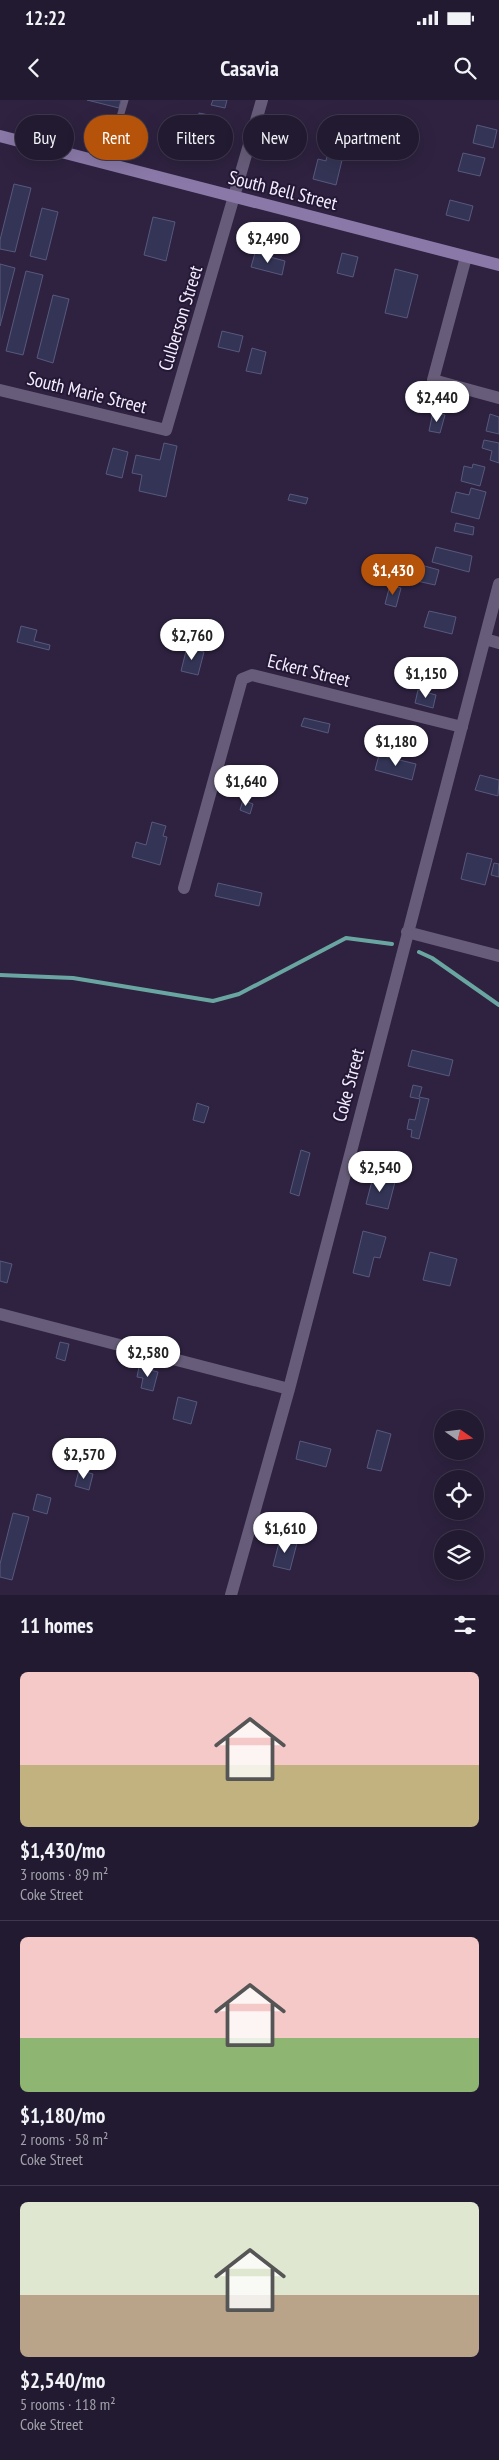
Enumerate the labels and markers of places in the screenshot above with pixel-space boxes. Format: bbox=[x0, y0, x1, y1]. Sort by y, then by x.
pin: $2,490 bbox=[227, 221, 309, 264]
pin: $2,440 bbox=[396, 380, 478, 423]
pin: $1,430 bbox=[352, 554, 434, 596]
pin: $2,760 bbox=[151, 618, 233, 661]
pin: $1,150 bbox=[385, 656, 467, 699]
pin: $1,180 bbox=[355, 724, 437, 767]
pin: $1,640 bbox=[205, 764, 287, 807]
pin: $2,540 bbox=[339, 1150, 421, 1193]
pin: $2,580 bbox=[107, 1336, 189, 1378]
pin: $2,570 bbox=[43, 1438, 125, 1480]
pin: $1,610 bbox=[244, 1512, 326, 1554]

